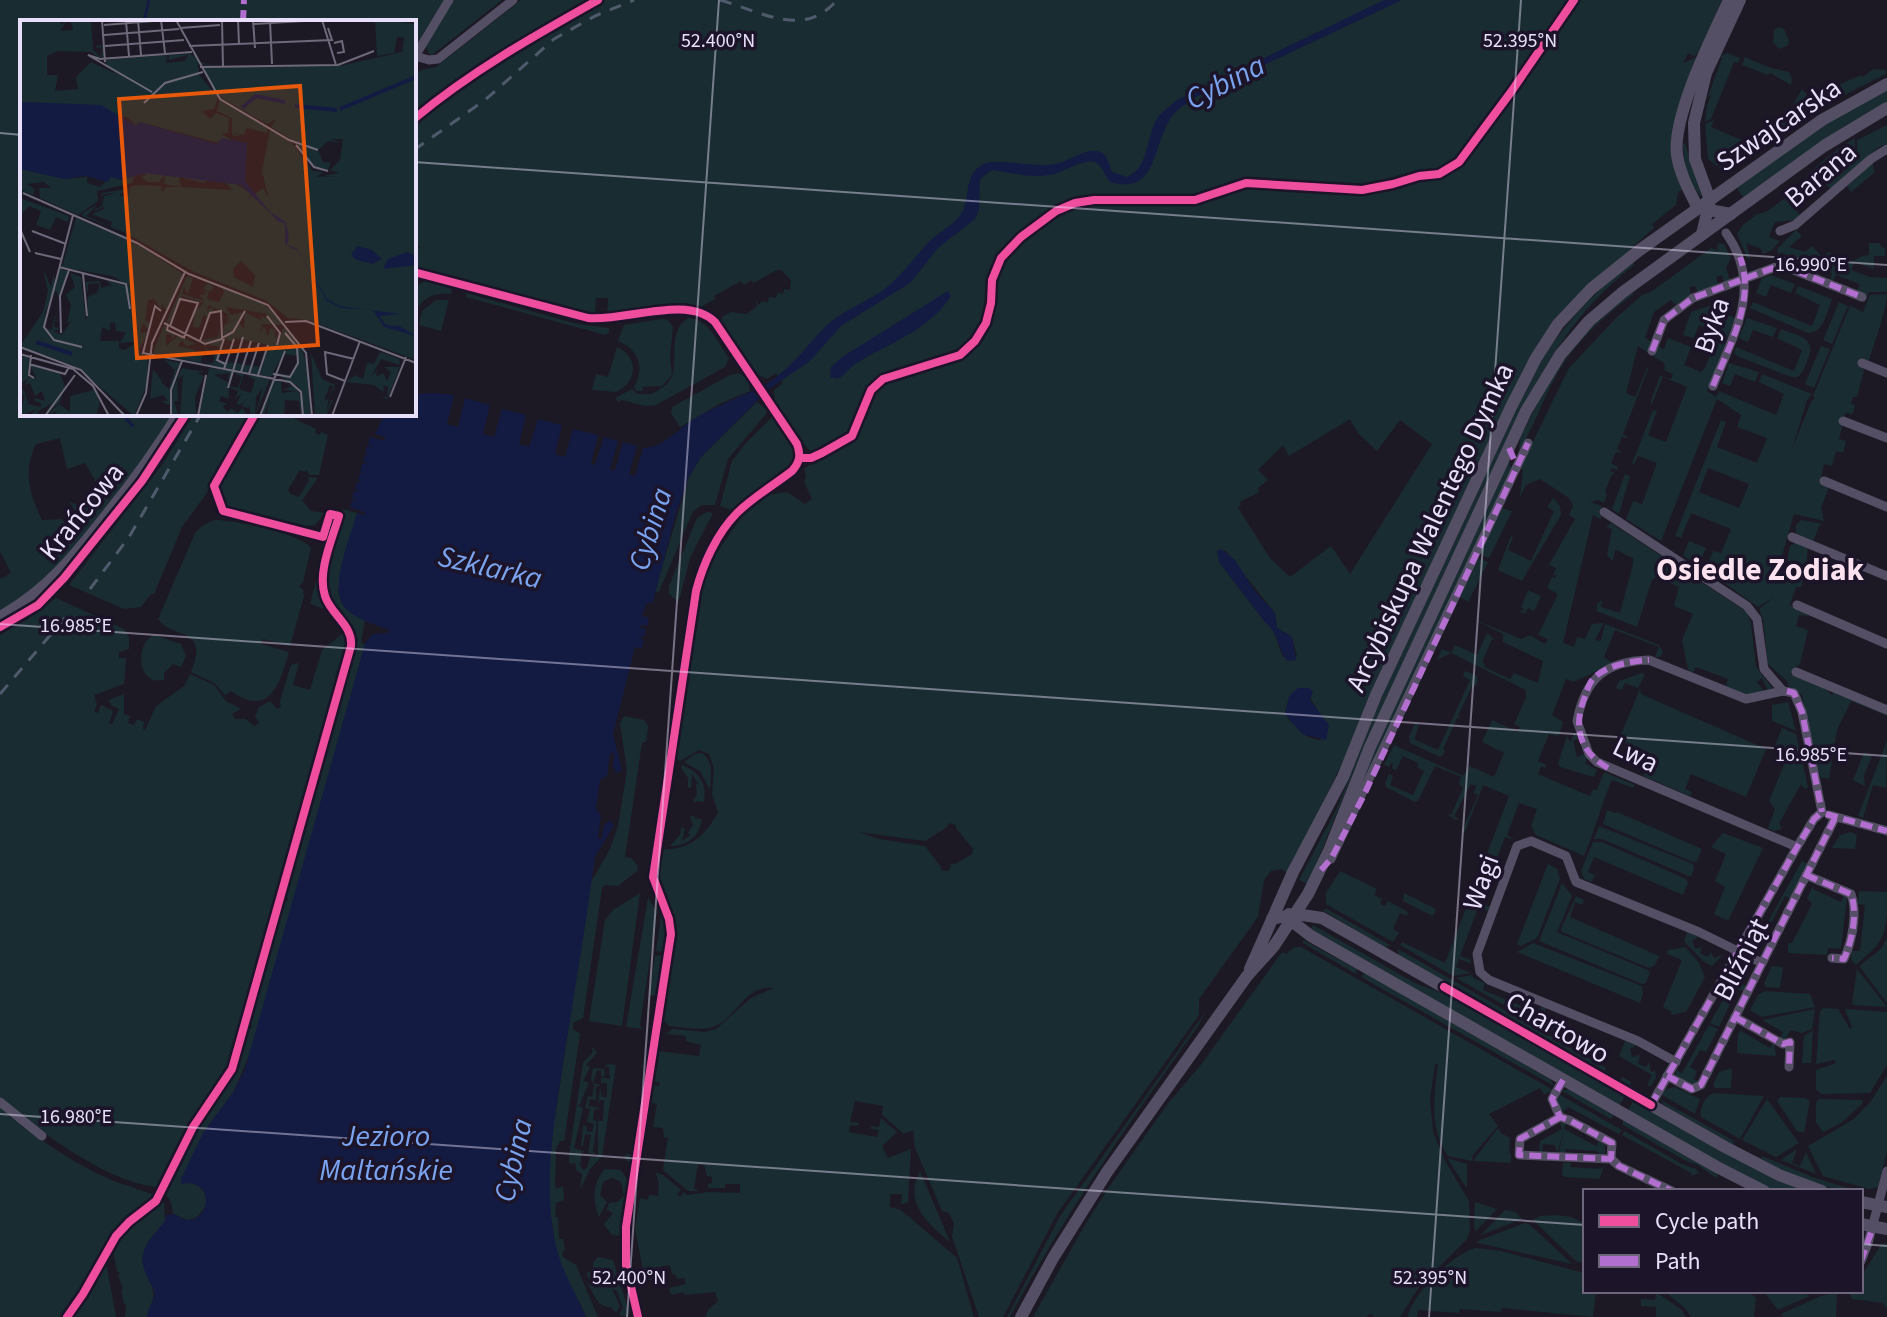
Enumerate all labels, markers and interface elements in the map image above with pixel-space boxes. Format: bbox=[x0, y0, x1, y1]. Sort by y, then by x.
inset map bbox=[20, 20, 416, 416]
text: 52.400°N bbox=[681, 27, 755, 55]
text: 52.395°N bbox=[1483, 27, 1557, 55]
water label: Cybina bbox=[1178, 44, 1273, 121]
street label: Szwajcarska bbox=[1708, 68, 1849, 182]
street label: Barana bbox=[1776, 133, 1865, 217]
text: 16.990°E bbox=[1775, 251, 1847, 279]
street label: Byka bbox=[1684, 292, 1740, 359]
street label: Arcybiskupa Walentego Dymka bbox=[1336, 356, 1524, 698]
street label: Krańcowa bbox=[30, 454, 134, 569]
water label: Cybina bbox=[618, 482, 683, 576]
water label: Szklarka bbox=[434, 535, 546, 600]
district label: Osiedle Zodiak bbox=[1656, 547, 1865, 593]
text: 16.985°E bbox=[40, 612, 112, 640]
street label: Lwa bbox=[1606, 727, 1665, 783]
text: 16.985°E bbox=[1775, 741, 1847, 769]
street label: Wagi bbox=[1452, 849, 1509, 916]
street label: Bliźniąt bbox=[1703, 911, 1779, 1008]
street label: Chartowo bbox=[1498, 982, 1617, 1074]
text: 16.980°E bbox=[40, 1103, 112, 1131]
water label: Cybina bbox=[483, 1114, 544, 1206]
water label: Jezioro Maltańskie bbox=[319, 1115, 453, 1192]
legend bbox=[1583, 1189, 1863, 1293]
text: Cycle path bbox=[1655, 1204, 1759, 1239]
text: Path bbox=[1655, 1244, 1701, 1279]
text: 52.400°N bbox=[592, 1264, 666, 1292]
text: 52.395°N bbox=[1393, 1264, 1467, 1292]

